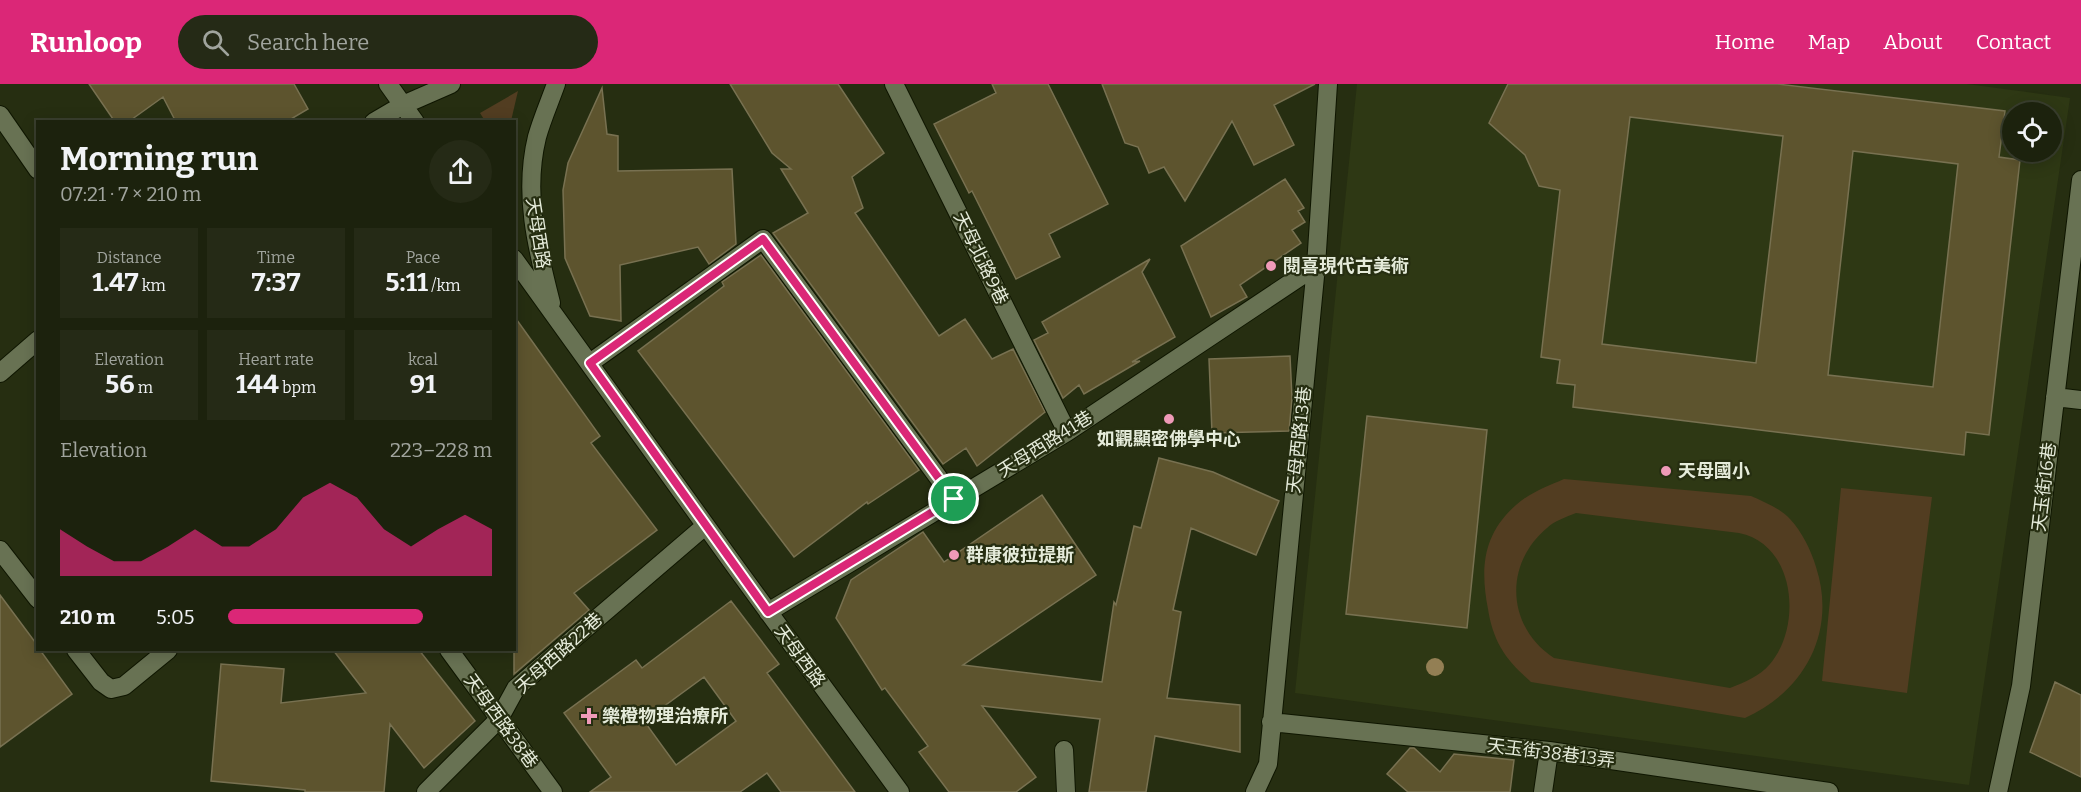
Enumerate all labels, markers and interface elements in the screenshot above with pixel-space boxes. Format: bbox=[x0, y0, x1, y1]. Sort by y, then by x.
search box bbox=[178, 15, 598, 69]
text: Runloop bbox=[30, 26, 142, 59]
icon: search bbox=[199, 26, 232, 59]
text: Search here bbox=[247, 29, 369, 56]
text: Home bbox=[1715, 29, 1775, 55]
text: Map bbox=[1808, 29, 1850, 55]
text: About bbox=[1883, 29, 1943, 55]
text: Contact bbox=[1976, 29, 2051, 55]
map controls bbox=[2002, 102, 2062, 162]
button: locate bbox=[2002, 102, 2062, 162]
text: Morning run bbox=[60, 139, 258, 179]
button: share bbox=[429, 140, 492, 203]
text: 07:21 · 7 × 210 m bbox=[60, 182, 201, 206]
street label: 天母西路 bbox=[522, 196, 554, 270]
street label: 天母北路9巷 bbox=[949, 208, 1013, 308]
text: Distance bbox=[97, 248, 161, 267]
text: Time bbox=[257, 248, 295, 267]
text: Pace bbox=[406, 248, 440, 267]
place label: 閱喜現代古美術 bbox=[1283, 255, 1409, 277]
marker: 閱喜現代古美術 bbox=[1264, 259, 1278, 273]
text: 1.47 bbox=[92, 267, 139, 298]
text: 7:37 bbox=[251, 267, 301, 298]
text: 5:11 bbox=[385, 267, 428, 298]
text: km bbox=[139, 276, 166, 295]
text: /km bbox=[428, 276, 461, 295]
text: Elevation bbox=[94, 350, 164, 369]
text: Heart rate bbox=[238, 350, 314, 369]
text: kcal bbox=[408, 350, 438, 369]
text: 56 bbox=[105, 369, 135, 400]
text: 144 bbox=[236, 369, 279, 400]
text: 91 bbox=[410, 369, 436, 400]
text: m bbox=[135, 378, 153, 397]
text: bpm bbox=[279, 378, 316, 397]
street label: 天母西路13巷 bbox=[1282, 385, 1316, 495]
street label: 天母西路41巷 bbox=[993, 406, 1097, 482]
marker: 如觀顯密佛學中心 bbox=[1162, 412, 1176, 426]
place label: 如觀顯密佛學中心 bbox=[1097, 428, 1241, 450]
text: Elevation bbox=[60, 438, 147, 462]
text: 223–228 m bbox=[390, 438, 492, 462]
street label: 天玉街16巷 bbox=[2028, 441, 2060, 533]
place label: 天母國小 bbox=[1678, 460, 1750, 482]
marker: 天母國小 bbox=[1659, 464, 1673, 478]
pin bbox=[928, 473, 979, 524]
icon: arrive bbox=[937, 482, 970, 515]
place label: 群康彼拉提斯 bbox=[966, 544, 1074, 566]
marker: 群康彼拉提斯 bbox=[947, 548, 961, 562]
text: 210 m bbox=[60, 605, 115, 629]
text: 5:05 bbox=[156, 605, 194, 629]
street label: 天母西路22巷 bbox=[511, 608, 607, 698]
street label: 天母西路 bbox=[770, 620, 830, 692]
street label: 天母西路38巷 bbox=[459, 670, 543, 772]
place label: 樂橙物理治療所 bbox=[602, 705, 728, 727]
marker: 樂橙物理治療所 bbox=[580, 707, 598, 725]
street label: 天玉街38巷13弄 bbox=[1486, 734, 1616, 772]

